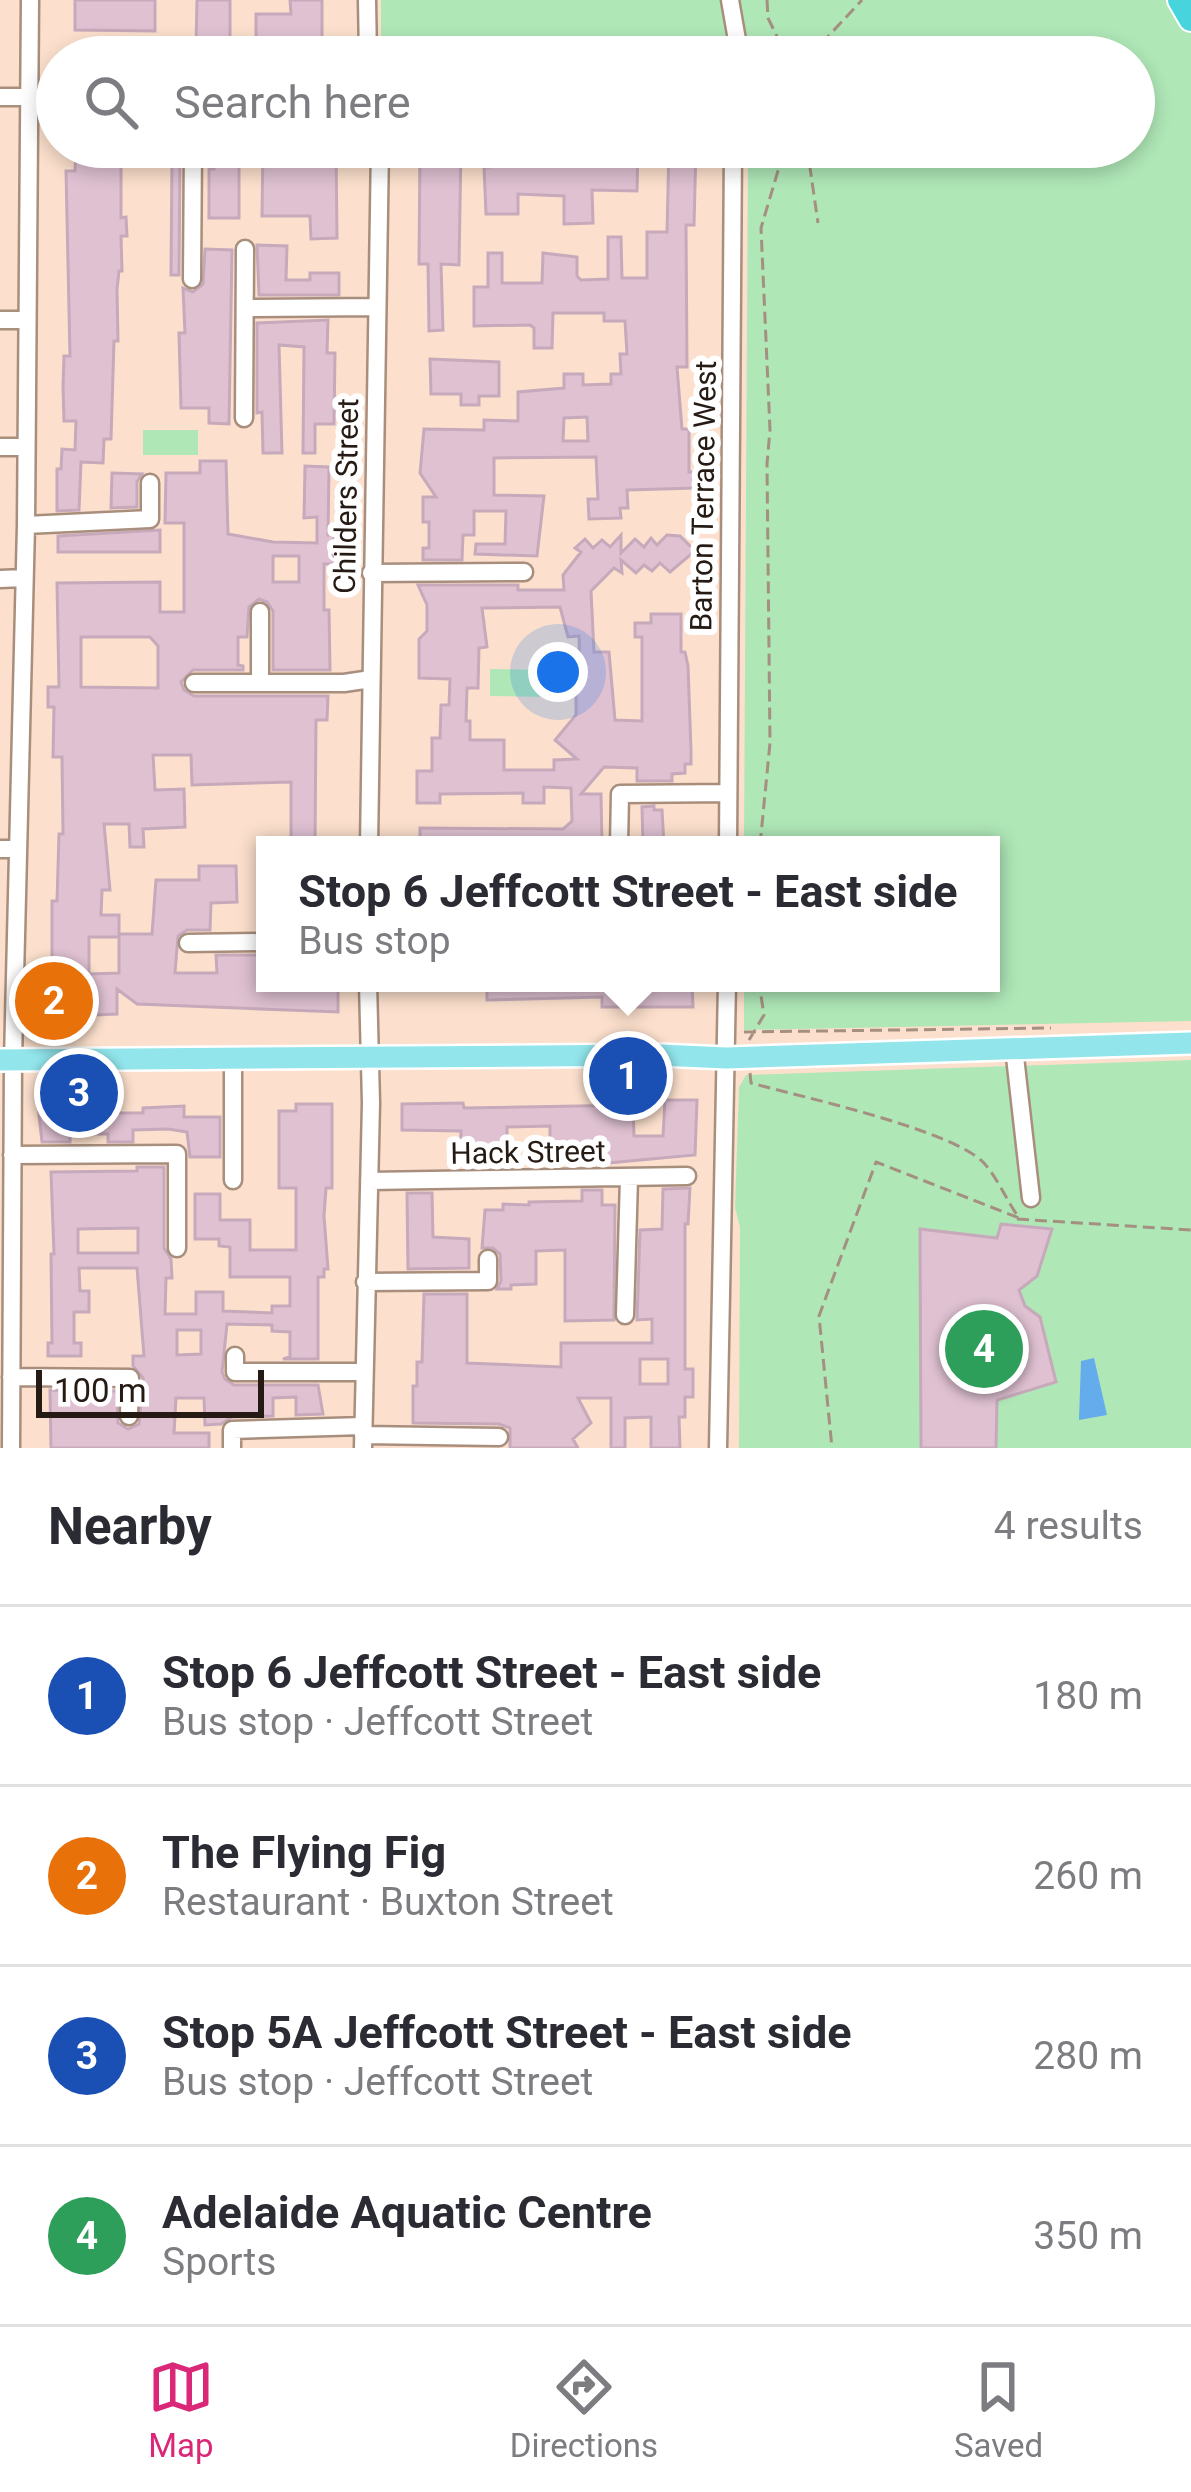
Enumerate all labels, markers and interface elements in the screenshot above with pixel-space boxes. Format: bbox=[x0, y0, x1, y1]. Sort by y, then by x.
search box bbox=[36, 36, 1155, 168]
icon: search bbox=[78, 69, 144, 135]
text: Search here bbox=[174, 76, 411, 129]
street label: Barton Terrace West bbox=[683, 360, 723, 632]
street label: Childers Street bbox=[327, 398, 365, 594]
your location bbox=[528, 642, 588, 702]
popup bbox=[256, 836, 1000, 992]
text: Stop 6 Jeffcott Street - East side bbox=[298, 865, 958, 918]
text: Bus stop bbox=[298, 918, 451, 964]
pin: 2 bbox=[15, 956, 93, 1046]
pin: 1 bbox=[589, 1031, 667, 1121]
pin: 3 bbox=[40, 1048, 118, 1138]
street label: Hack Street bbox=[450, 1133, 606, 1171]
pin: 4 bbox=[945, 1304, 1023, 1394]
scale bar bbox=[36, 1364, 264, 1417]
text: 100 m bbox=[54, 1371, 147, 1410]
text: Nearby bbox=[48, 1497, 212, 1556]
text: 4 results bbox=[994, 1503, 1143, 1549]
text: Stop 6 Jeffcott Street - East side bbox=[162, 1646, 821, 1699]
text: 1 bbox=[76, 1673, 98, 1719]
text: 180 m bbox=[1033, 1673, 1143, 1719]
text: Bus stop · Jeffcott Street bbox=[162, 1699, 593, 1745]
text: The Flying Fig bbox=[162, 1826, 446, 1879]
text: 2 bbox=[76, 1853, 98, 1899]
text: 260 m bbox=[1033, 1853, 1143, 1899]
text: Restaurant · Buxton Street bbox=[162, 1879, 614, 1925]
text: Stop 5A Jeffcott Street - East side bbox=[162, 2006, 852, 2059]
text: 3 bbox=[76, 2033, 98, 2079]
text: 280 m bbox=[1033, 2033, 1143, 2079]
text: Bus stop · Jeffcott Street bbox=[162, 2059, 593, 2105]
text: Adelaide Aquatic Centre bbox=[162, 2186, 652, 2239]
text: 4 bbox=[76, 2213, 98, 2259]
text: 350 m bbox=[1033, 2213, 1143, 2259]
text: Sports bbox=[162, 2239, 276, 2285]
tab: Map bbox=[148, 2354, 214, 2465]
tab: Directions bbox=[510, 2354, 658, 2465]
tab: Saved bbox=[954, 2354, 1043, 2465]

